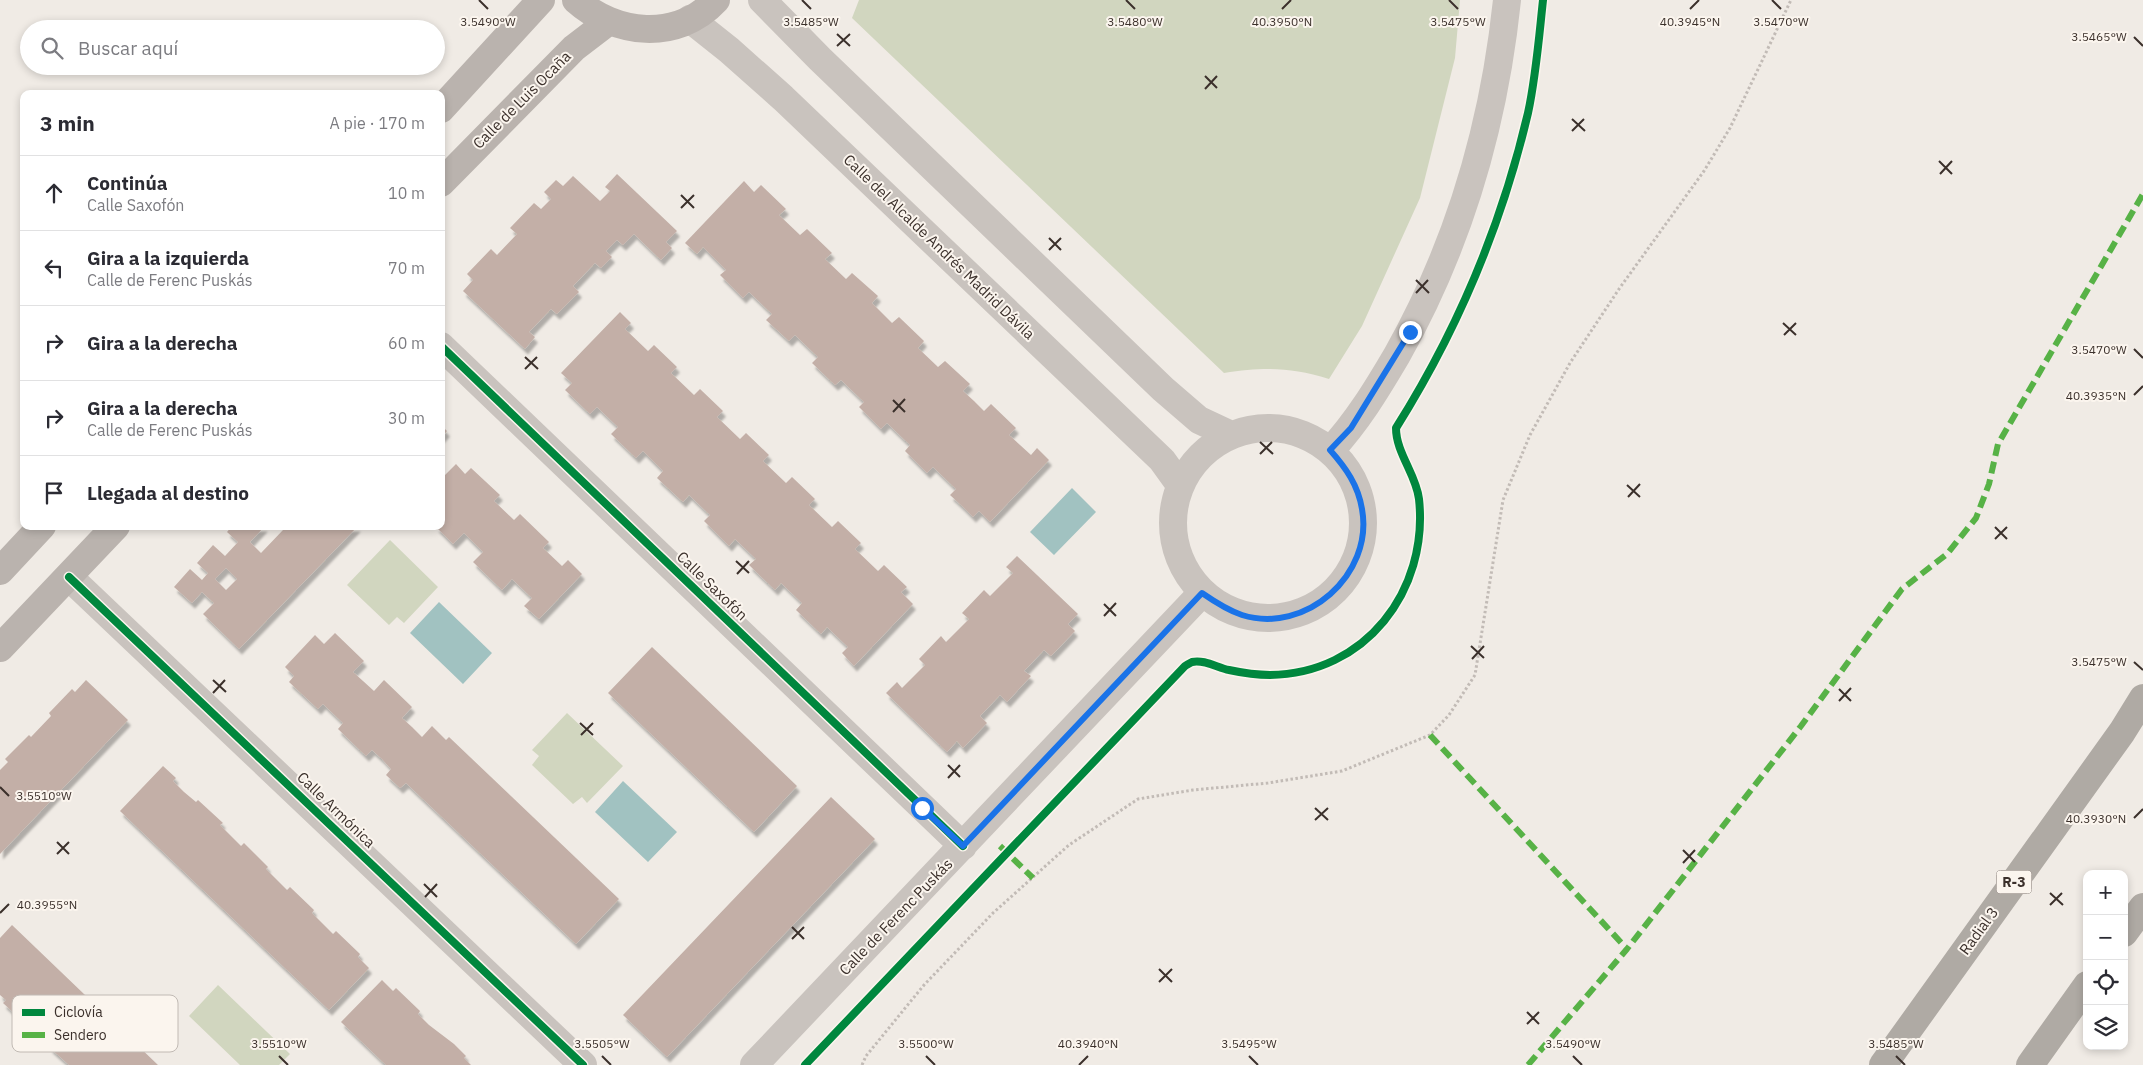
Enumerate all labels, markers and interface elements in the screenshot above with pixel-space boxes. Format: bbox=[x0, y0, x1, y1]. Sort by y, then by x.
text: 3.5490°W bbox=[460, 14, 516, 29]
text: 3.5485°W bbox=[783, 14, 839, 29]
text: 3.5480°W bbox=[1107, 14, 1163, 29]
text: 40.3950°N bbox=[1252, 14, 1312, 29]
text: 3.5475°W bbox=[1430, 14, 1486, 29]
text: 40.3945°N bbox=[1660, 14, 1720, 29]
text: 3.5470°W bbox=[1753, 14, 1809, 29]
search box bbox=[20, 20, 445, 75]
text: 3.5465°W bbox=[2071, 29, 2127, 44]
icon: search bbox=[38, 34, 66, 62]
text: Buscar aquí bbox=[78, 36, 178, 60]
street label: Calle de Luis Ocaña bbox=[469, 47, 575, 153]
text: 3 min bbox=[40, 109, 95, 137]
text: A pie · 170 m bbox=[330, 113, 425, 133]
street label: Calle del Alcalde Andrés Madrid Dávila bbox=[840, 150, 1039, 343]
text: Continúa bbox=[87, 171, 168, 195]
icon: ahead bbox=[40, 179, 68, 207]
text: 10 m bbox=[388, 183, 425, 203]
text: Calle Saxofón bbox=[87, 195, 184, 215]
text: Gira a la izquierda bbox=[87, 246, 249, 270]
icon: left bbox=[40, 254, 68, 282]
text: 70 m bbox=[388, 258, 425, 278]
text: Calle de Ferenc Puskás bbox=[87, 270, 253, 290]
route end bbox=[1399, 321, 1422, 344]
icon: right bbox=[40, 329, 68, 357]
text: Gira a la derecha bbox=[87, 331, 238, 355]
text: 60 m bbox=[388, 333, 425, 353]
text: 3.5470°W bbox=[2071, 342, 2127, 357]
text: 40.3935°N bbox=[2066, 388, 2126, 403]
text: Gira a la derecha bbox=[87, 396, 238, 420]
icon: right bbox=[40, 404, 68, 432]
text: 30 m bbox=[388, 408, 425, 428]
text: Calle de Ferenc Puskás bbox=[87, 420, 253, 440]
icon: arrive bbox=[40, 479, 68, 507]
text: Llegada al destino bbox=[87, 481, 249, 505]
street label: Calle Saxofón bbox=[673, 547, 752, 624]
text: 3.5475°W bbox=[2071, 654, 2127, 669]
street label: Calle Armónica bbox=[293, 768, 380, 852]
text: 3.5510°W bbox=[16, 788, 72, 803]
route start bbox=[911, 797, 934, 820]
text: 40.3930°N bbox=[2066, 811, 2126, 826]
street label: Calle de Ferenc Puskás bbox=[835, 854, 956, 979]
road number: R-3 bbox=[1996, 870, 2032, 894]
map controls bbox=[2083, 870, 2128, 1050]
button: + bbox=[2083, 870, 2128, 915]
text: 40.3955°N bbox=[17, 897, 77, 912]
street label: Radial 3 bbox=[1955, 903, 2002, 958]
button: − bbox=[2083, 915, 2128, 960]
button: locate bbox=[2083, 960, 2128, 1005]
legend bbox=[12, 995, 178, 1052]
text: Ciclovía bbox=[54, 1003, 103, 1021]
button: layers bbox=[2083, 1005, 2128, 1050]
text: Sendero bbox=[54, 1026, 107, 1044]
text: 3.5510°W bbox=[251, 1036, 307, 1051]
text: 3.5505°W bbox=[574, 1036, 630, 1051]
text: 3.5500°W bbox=[898, 1036, 954, 1051]
text: 40.3940°N bbox=[1058, 1036, 1118, 1051]
text: 3.5495°W bbox=[1221, 1036, 1277, 1051]
text: 3.5490°W bbox=[1545, 1036, 1601, 1051]
text: 3.5485°W bbox=[1868, 1036, 1924, 1051]

